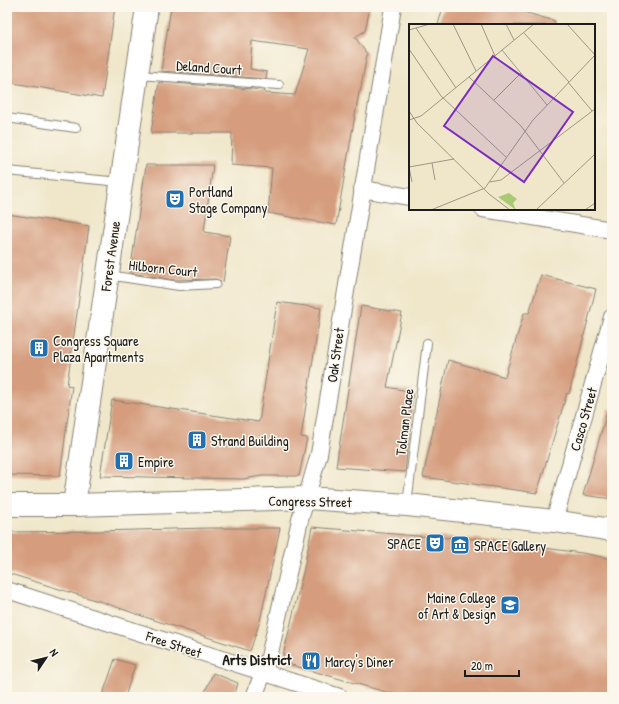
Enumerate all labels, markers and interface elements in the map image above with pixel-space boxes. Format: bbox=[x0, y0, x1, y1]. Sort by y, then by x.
inset map bbox=[409, 24, 595, 210]
street label: Deland Court bbox=[176, 55, 243, 79]
place label: Portland Stage Company bbox=[189, 182, 267, 218]
theatre icon: Portland Stage Company bbox=[164, 188, 186, 210]
street label: Forest Avenue bbox=[96, 219, 124, 293]
street label: Hilborn Court bbox=[128, 255, 198, 281]
street label: Oak Street bbox=[322, 326, 348, 384]
place label: Congress Square Plaza Apartments bbox=[53, 331, 144, 367]
building icon: Congress Square Plaza Apartments bbox=[28, 337, 50, 359]
street label: Casco Street bbox=[565, 385, 601, 453]
street label: Tolman Place bbox=[390, 387, 418, 457]
building icon: Strand Building bbox=[186, 429, 208, 451]
place label: Strand Building bbox=[211, 431, 289, 451]
building icon: Empire bbox=[113, 450, 135, 472]
place label: Empire bbox=[138, 452, 174, 472]
street label: Congress Street bbox=[268, 491, 352, 512]
theatre icon: SPACE bbox=[424, 532, 446, 554]
place label: SPACE bbox=[387, 534, 421, 553]
museum icon: SPACE Gallery bbox=[449, 534, 471, 556]
place label: SPACE Gallery bbox=[474, 536, 546, 556]
place label: Maine College of Art & Design bbox=[418, 588, 496, 624]
school or university icon: Maine College of Art & Design bbox=[499, 594, 521, 616]
street label: Free Street bbox=[143, 626, 204, 662]
north arrow bbox=[26, 638, 66, 678]
text: N bbox=[47, 646, 62, 659]
district label: Arts District bbox=[222, 649, 292, 670]
restaurant icon: Marcy's Diner bbox=[300, 650, 322, 672]
place label: Marcy's Diner bbox=[325, 652, 394, 672]
scale bar bbox=[465, 652, 519, 678]
text: 20 m bbox=[471, 657, 493, 674]

